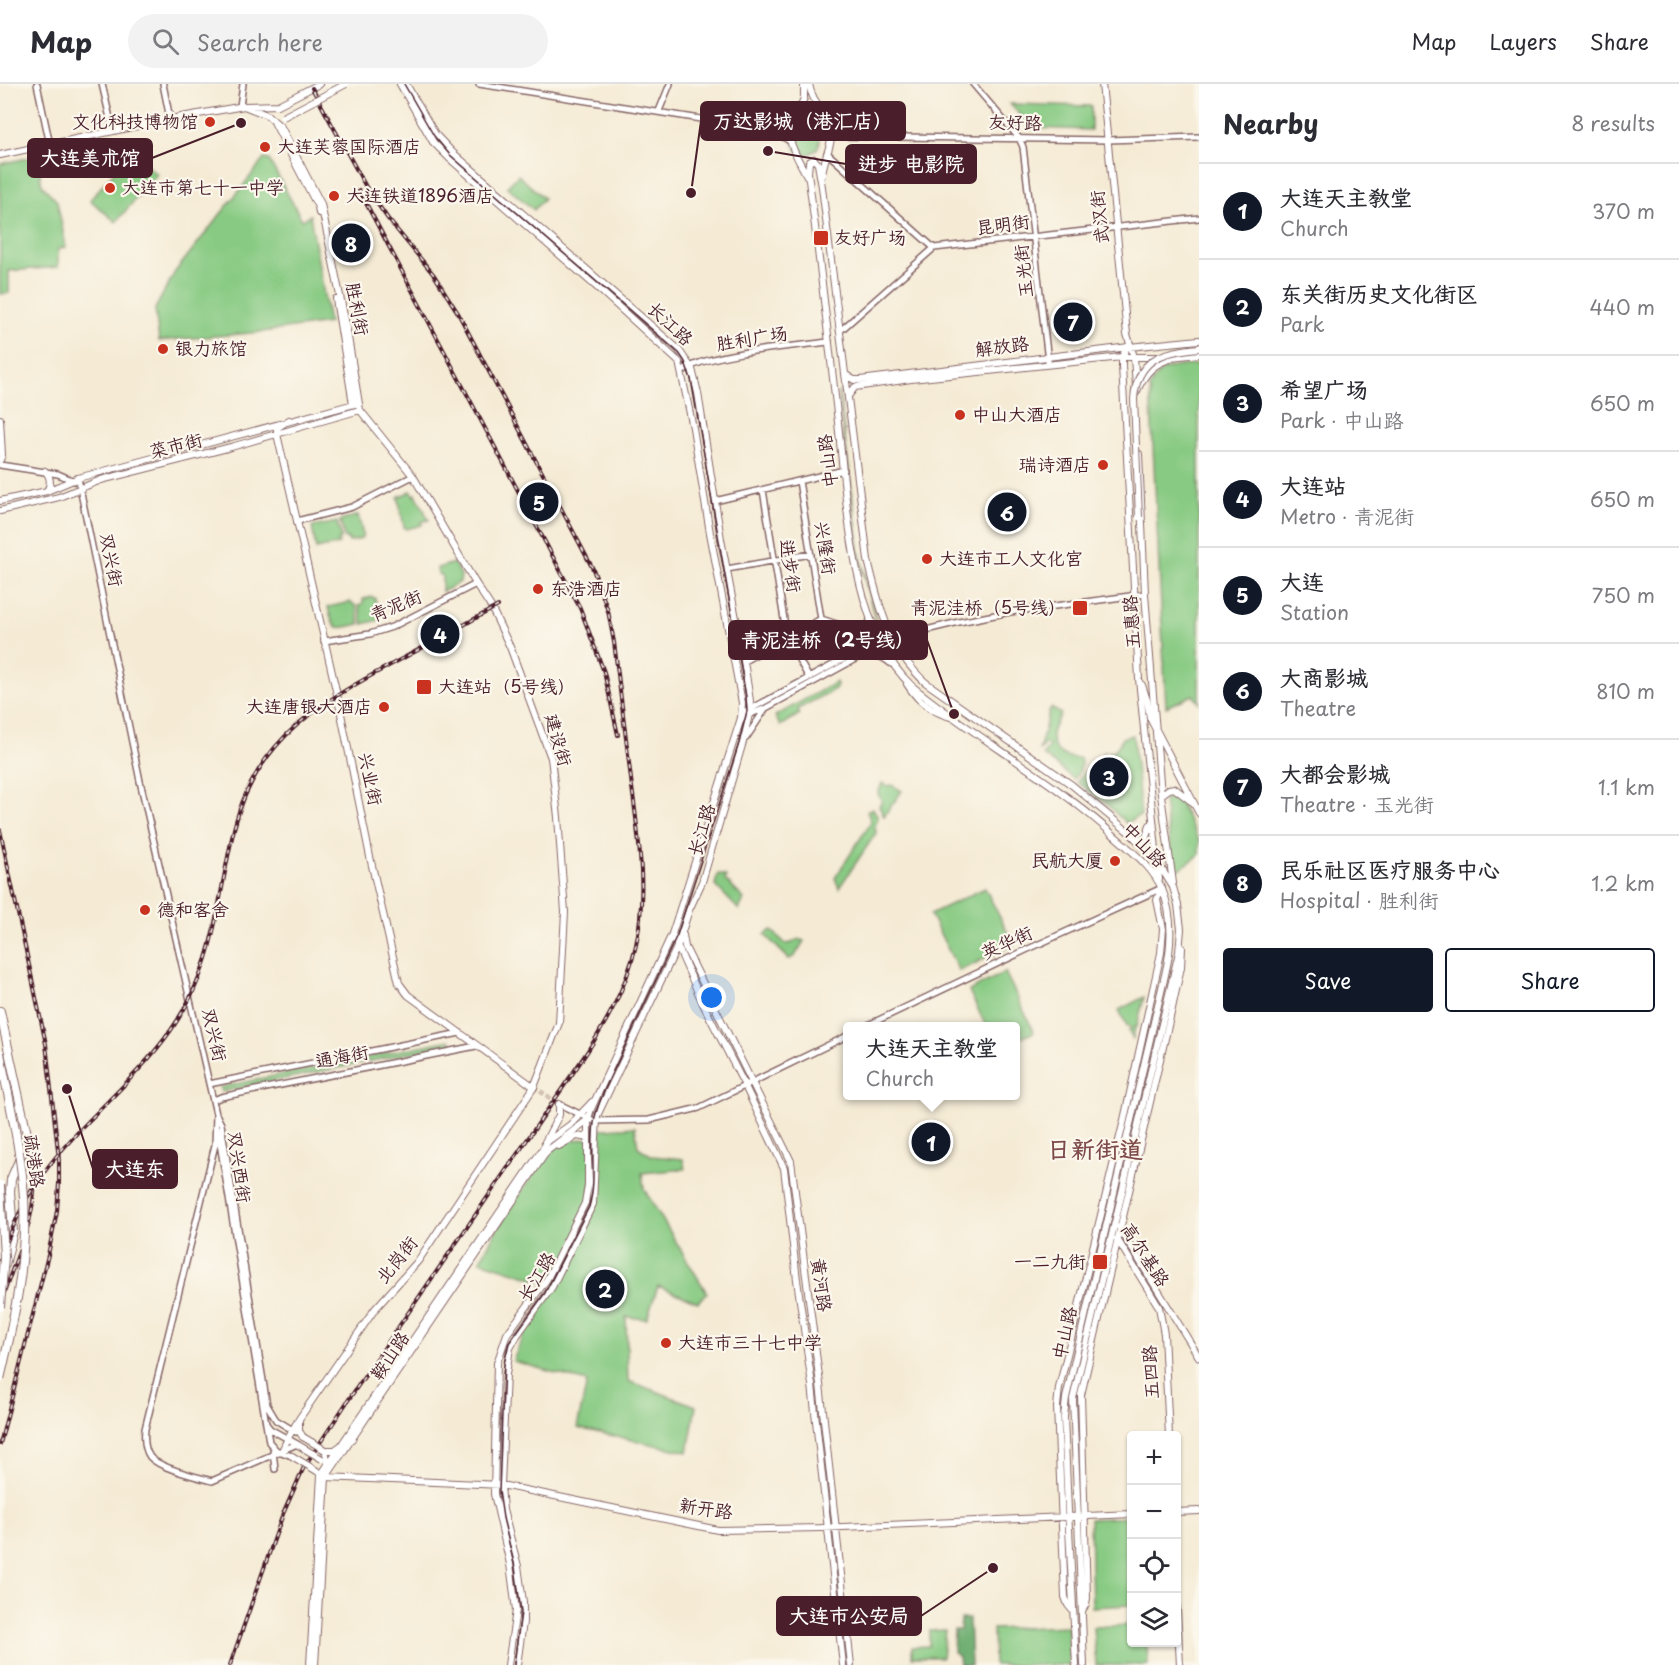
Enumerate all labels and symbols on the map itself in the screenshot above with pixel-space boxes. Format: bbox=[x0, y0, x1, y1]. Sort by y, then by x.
callout: 万达影城（港汇店） bbox=[701, 102, 905, 140]
text: 万达影城（港汇店） bbox=[713, 105, 893, 135]
place label: 文化科技博物馆 bbox=[72, 107, 198, 134]
street label: 友好路 bbox=[988, 108, 1042, 135]
marker: 文化科技博物馆 bbox=[203, 115, 217, 129]
place label: 大连芙蓉国际酒店 bbox=[277, 132, 421, 159]
callout: 大连美术馆 bbox=[28, 139, 152, 177]
marker: 大连芙蓉国际酒店 bbox=[258, 140, 272, 154]
text: 大连美术馆 bbox=[40, 142, 140, 172]
callout: 进步 电影院 bbox=[846, 145, 976, 183]
text: 进步 电影院 bbox=[858, 148, 964, 178]
place label: 大连市第七十一中学 bbox=[122, 173, 284, 200]
marker: 大连市第七十一中学 bbox=[103, 181, 117, 195]
place label: 大连铁道1896酒店 bbox=[346, 181, 494, 208]
marker: 大连铁道1896酒店 bbox=[327, 189, 341, 203]
street label: 武汉街 bbox=[1082, 189, 1115, 245]
street label: 昆明街 bbox=[974, 207, 1031, 240]
pin: 8 bbox=[332, 220, 370, 266]
place label: 友好广场 bbox=[834, 223, 906, 250]
marker: 友好广场 bbox=[812, 229, 830, 247]
street label: 玉光街 bbox=[1006, 243, 1039, 299]
street label: 胜利街 bbox=[340, 280, 377, 338]
street label: 长江路 bbox=[642, 295, 700, 351]
pin: 7 bbox=[1054, 300, 1092, 344]
street label: 胜利广场 bbox=[714, 319, 789, 356]
street label: 解放路 bbox=[973, 329, 1030, 362]
place label: 银力旅馆 bbox=[175, 334, 247, 361]
marker: 银力旅馆 bbox=[156, 342, 170, 356]
place label: 中山大酒店 bbox=[972, 400, 1062, 427]
marker: 中山大酒店 bbox=[953, 408, 967, 422]
street label: 菜市街 bbox=[146, 425, 205, 464]
street label: 中山路 bbox=[810, 433, 843, 490]
place label: 瑞诗酒店 bbox=[1019, 450, 1091, 477]
marker: 瑞诗酒店 bbox=[1096, 458, 1110, 472]
pin: 5 bbox=[520, 480, 558, 524]
pin: 6 bbox=[988, 490, 1026, 534]
street label: 兴隆街 bbox=[809, 519, 844, 577]
street label: 双兴街 bbox=[94, 531, 131, 589]
street label: 进步街 bbox=[774, 537, 809, 595]
place label: 大连市工人文化宫 bbox=[939, 544, 1083, 571]
marker: 大连市工人文化宫 bbox=[920, 552, 934, 566]
place label: 东浩酒店 bbox=[550, 574, 622, 601]
street label: 青泥街 bbox=[365, 582, 426, 628]
marker: 东浩酒店 bbox=[531, 582, 545, 596]
place label: 青泥洼桥（5号线） bbox=[910, 593, 1066, 620]
street label: 五惠路 bbox=[1115, 594, 1146, 650]
marker: 青泥洼桥（5号线） bbox=[1071, 599, 1089, 617]
pin: 4 bbox=[420, 612, 460, 656]
callout: 青泥洼桥（2号线） bbox=[729, 621, 927, 659]
text: 青泥洼桥（2号线） bbox=[741, 624, 915, 654]
place label: 大连站（5号线） bbox=[438, 672, 576, 699]
marker: 大连站（5号线） bbox=[415, 678, 433, 696]
place label: 大连唐银大酒店 bbox=[246, 692, 372, 719]
marker: 大连唐银大酒店 bbox=[377, 700, 391, 714]
street label: 建设街 bbox=[539, 710, 580, 769]
street label: 兴业街 bbox=[353, 749, 390, 808]
pin: 3 bbox=[1090, 754, 1128, 800]
street label: 长江路 bbox=[680, 800, 721, 859]
street label: 中山路 bbox=[1117, 815, 1174, 873]
place label: 民航大厦 bbox=[1031, 846, 1103, 873]
marker: 民航大厦 bbox=[1108, 854, 1122, 868]
place label: 德和客舍 bbox=[157, 895, 229, 922]
marker: 德和客舍 bbox=[138, 903, 152, 917]
street label: 英华街 bbox=[976, 918, 1037, 965]
your location bbox=[697, 983, 726, 1012]
street label: 双兴街 bbox=[196, 1005, 235, 1064]
street label: 通海街 bbox=[313, 1037, 371, 1074]
pin: 1 bbox=[912, 1120, 950, 1164]
street label: 双兴西街 bbox=[222, 1129, 259, 1204]
district label: 日新街道 bbox=[1047, 1130, 1143, 1166]
street label: 疏港路 bbox=[18, 1132, 53, 1189]
callout: 大连东 bbox=[93, 1150, 177, 1188]
text: 大连东 bbox=[105, 1153, 165, 1183]
street label: 高尔基路 bbox=[1115, 1217, 1177, 1292]
street label: 北岗街 bbox=[368, 1230, 423, 1289]
street label: 长江路 bbox=[510, 1246, 561, 1306]
place label: 一二九街 bbox=[1014, 1247, 1086, 1274]
marker: 一二九街 bbox=[1091, 1253, 1109, 1271]
street label: 黄河路 bbox=[805, 1256, 840, 1313]
pin: 2 bbox=[586, 1266, 624, 1312]
street label: 中山路 bbox=[1044, 1303, 1083, 1362]
street label: 鞍山路 bbox=[362, 1325, 415, 1385]
place label: 大连市三十七中学 bbox=[678, 1328, 822, 1355]
marker: 大连市三十七中学 bbox=[659, 1336, 673, 1350]
street label: 五四路 bbox=[1135, 1344, 1164, 1400]
street label: 新开路 bbox=[678, 1490, 735, 1525]
callout: 大连市公安局 bbox=[777, 1597, 921, 1635]
text: 大连市公安局 bbox=[789, 1600, 909, 1630]

